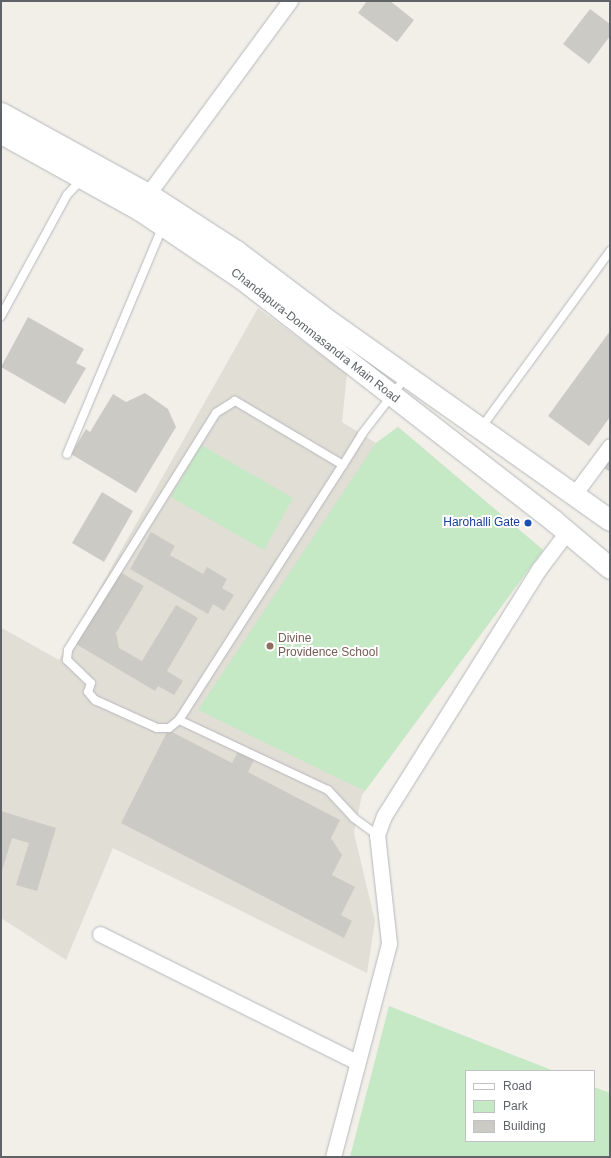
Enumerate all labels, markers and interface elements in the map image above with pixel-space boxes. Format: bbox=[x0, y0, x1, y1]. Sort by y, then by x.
street label: Chandapura-Dommasandra Main Road bbox=[228, 266, 402, 406]
place label: Harohalli Gate bbox=[443, 516, 520, 530]
marker: Harohalli Gate bbox=[523, 518, 533, 528]
place label: Divine Providence School bbox=[278, 632, 378, 660]
marker: Divine Providence School bbox=[265, 641, 275, 651]
legend bbox=[465, 1070, 595, 1142]
text: Road bbox=[503, 1079, 532, 1093]
text: Park bbox=[503, 1099, 528, 1113]
text: Building bbox=[503, 1119, 546, 1133]

